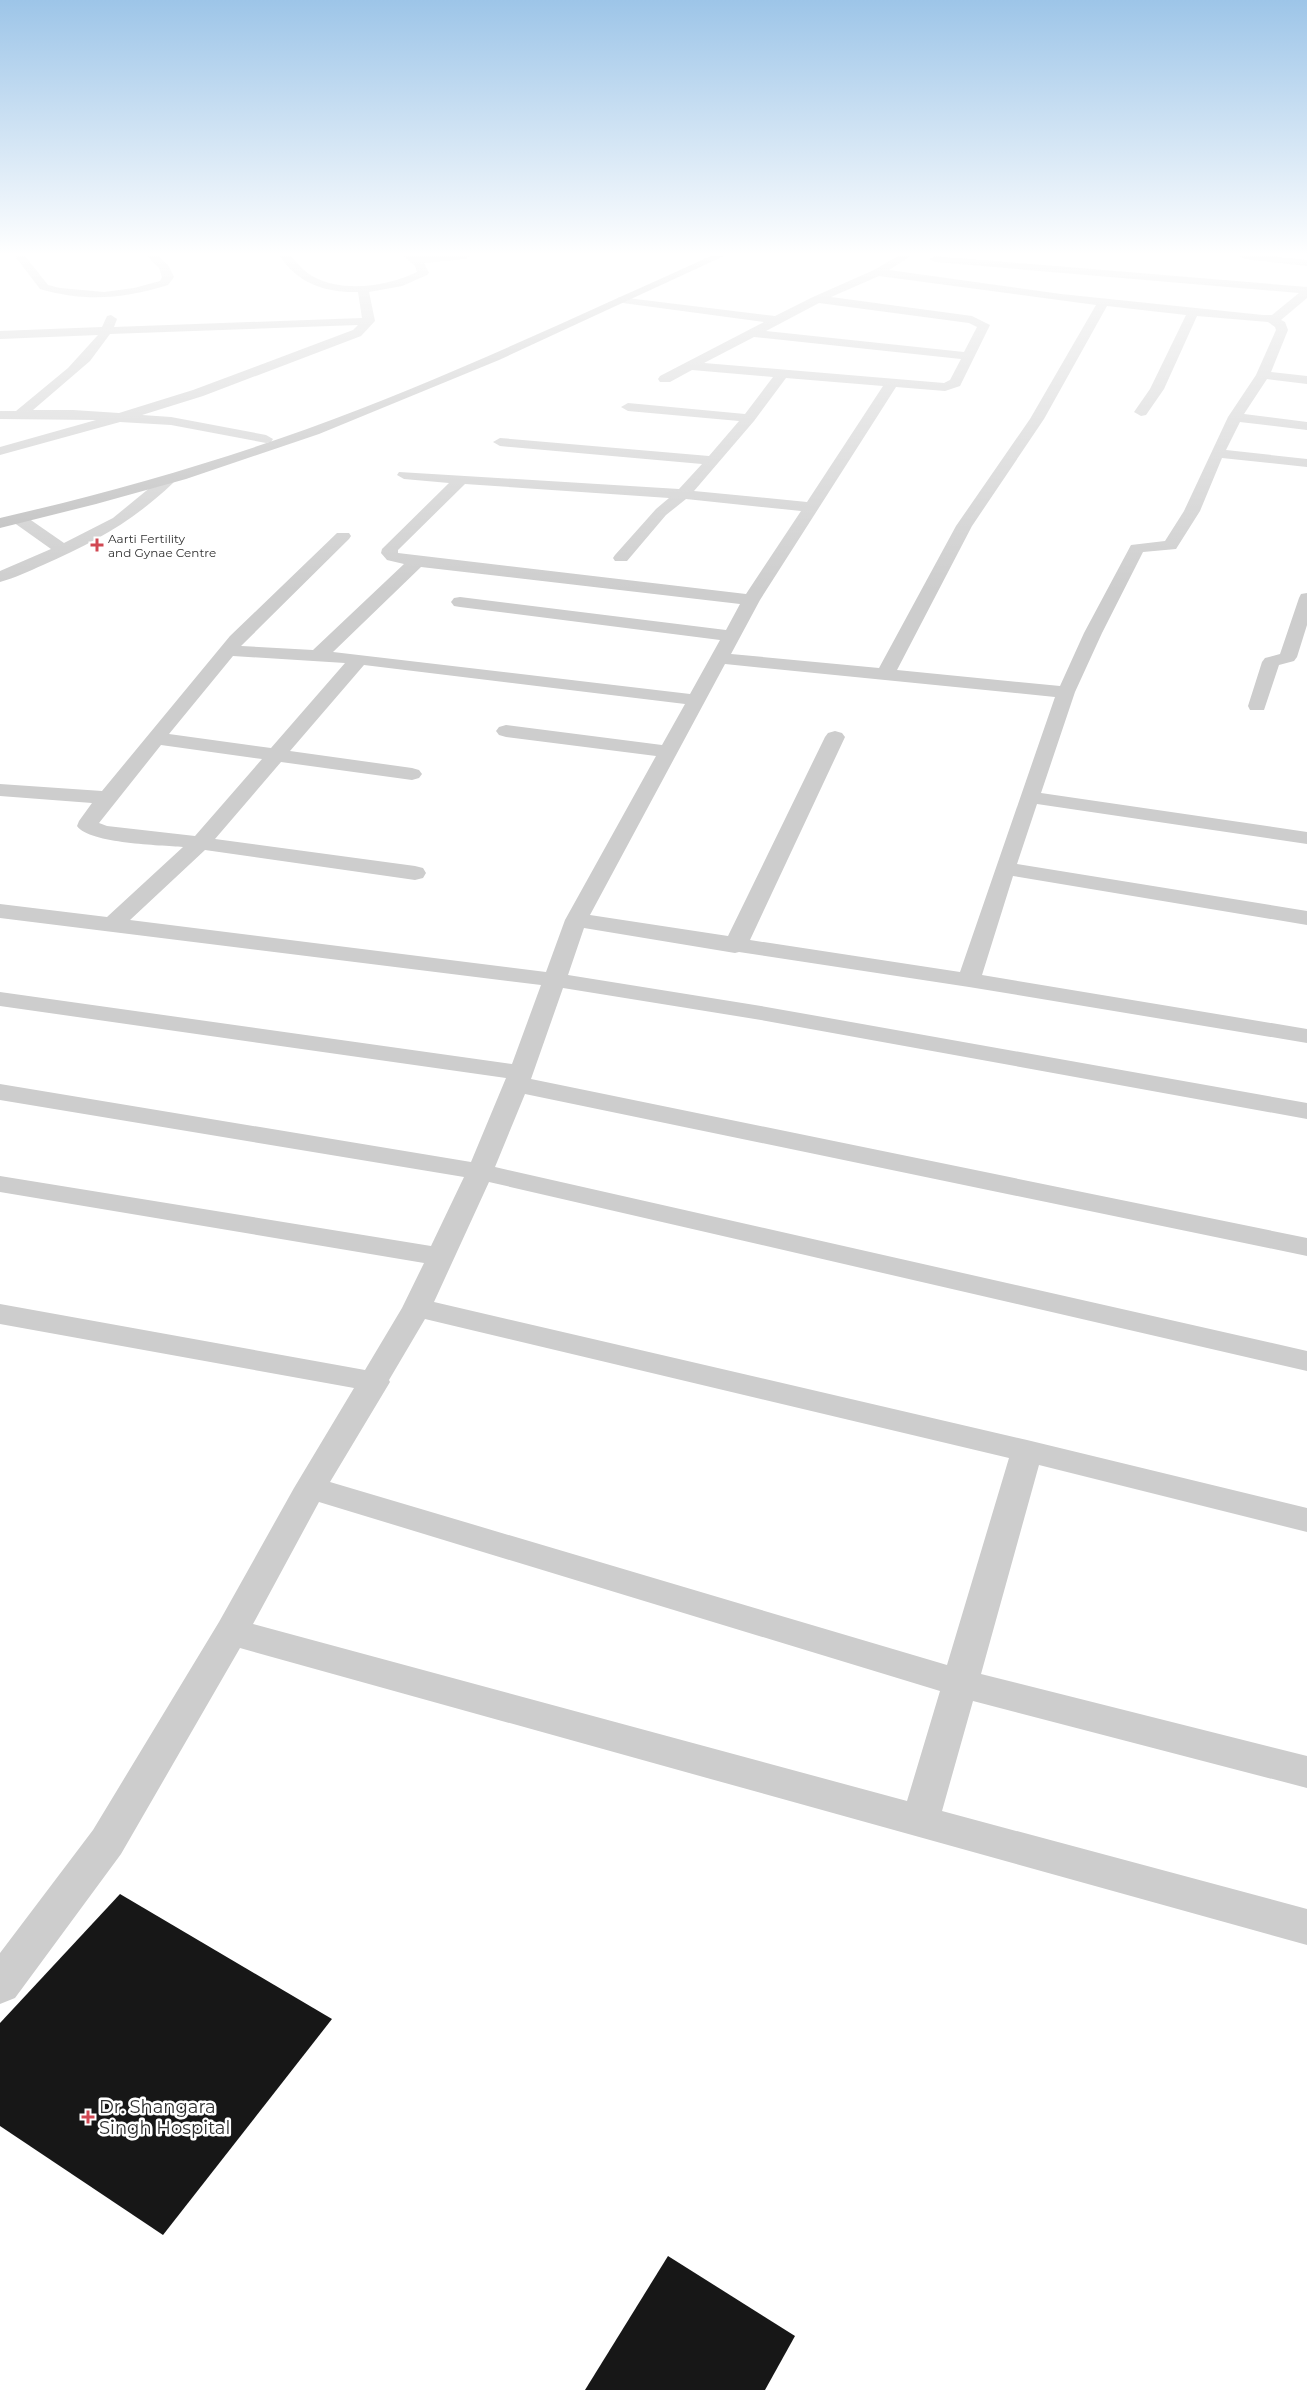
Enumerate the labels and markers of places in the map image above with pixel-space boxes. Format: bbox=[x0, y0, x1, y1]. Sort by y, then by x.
place label: Aarti Fertility and Gynae Centre bbox=[108, 531, 216, 560]
marker: Aarti Fertility and Gynae Centre bbox=[90, 538, 104, 552]
place label: Dr. Shangara Singh Hospital bbox=[99, 2096, 230, 2139]
marker: Dr. Shangara Singh Hospital bbox=[81, 2110, 95, 2124]

